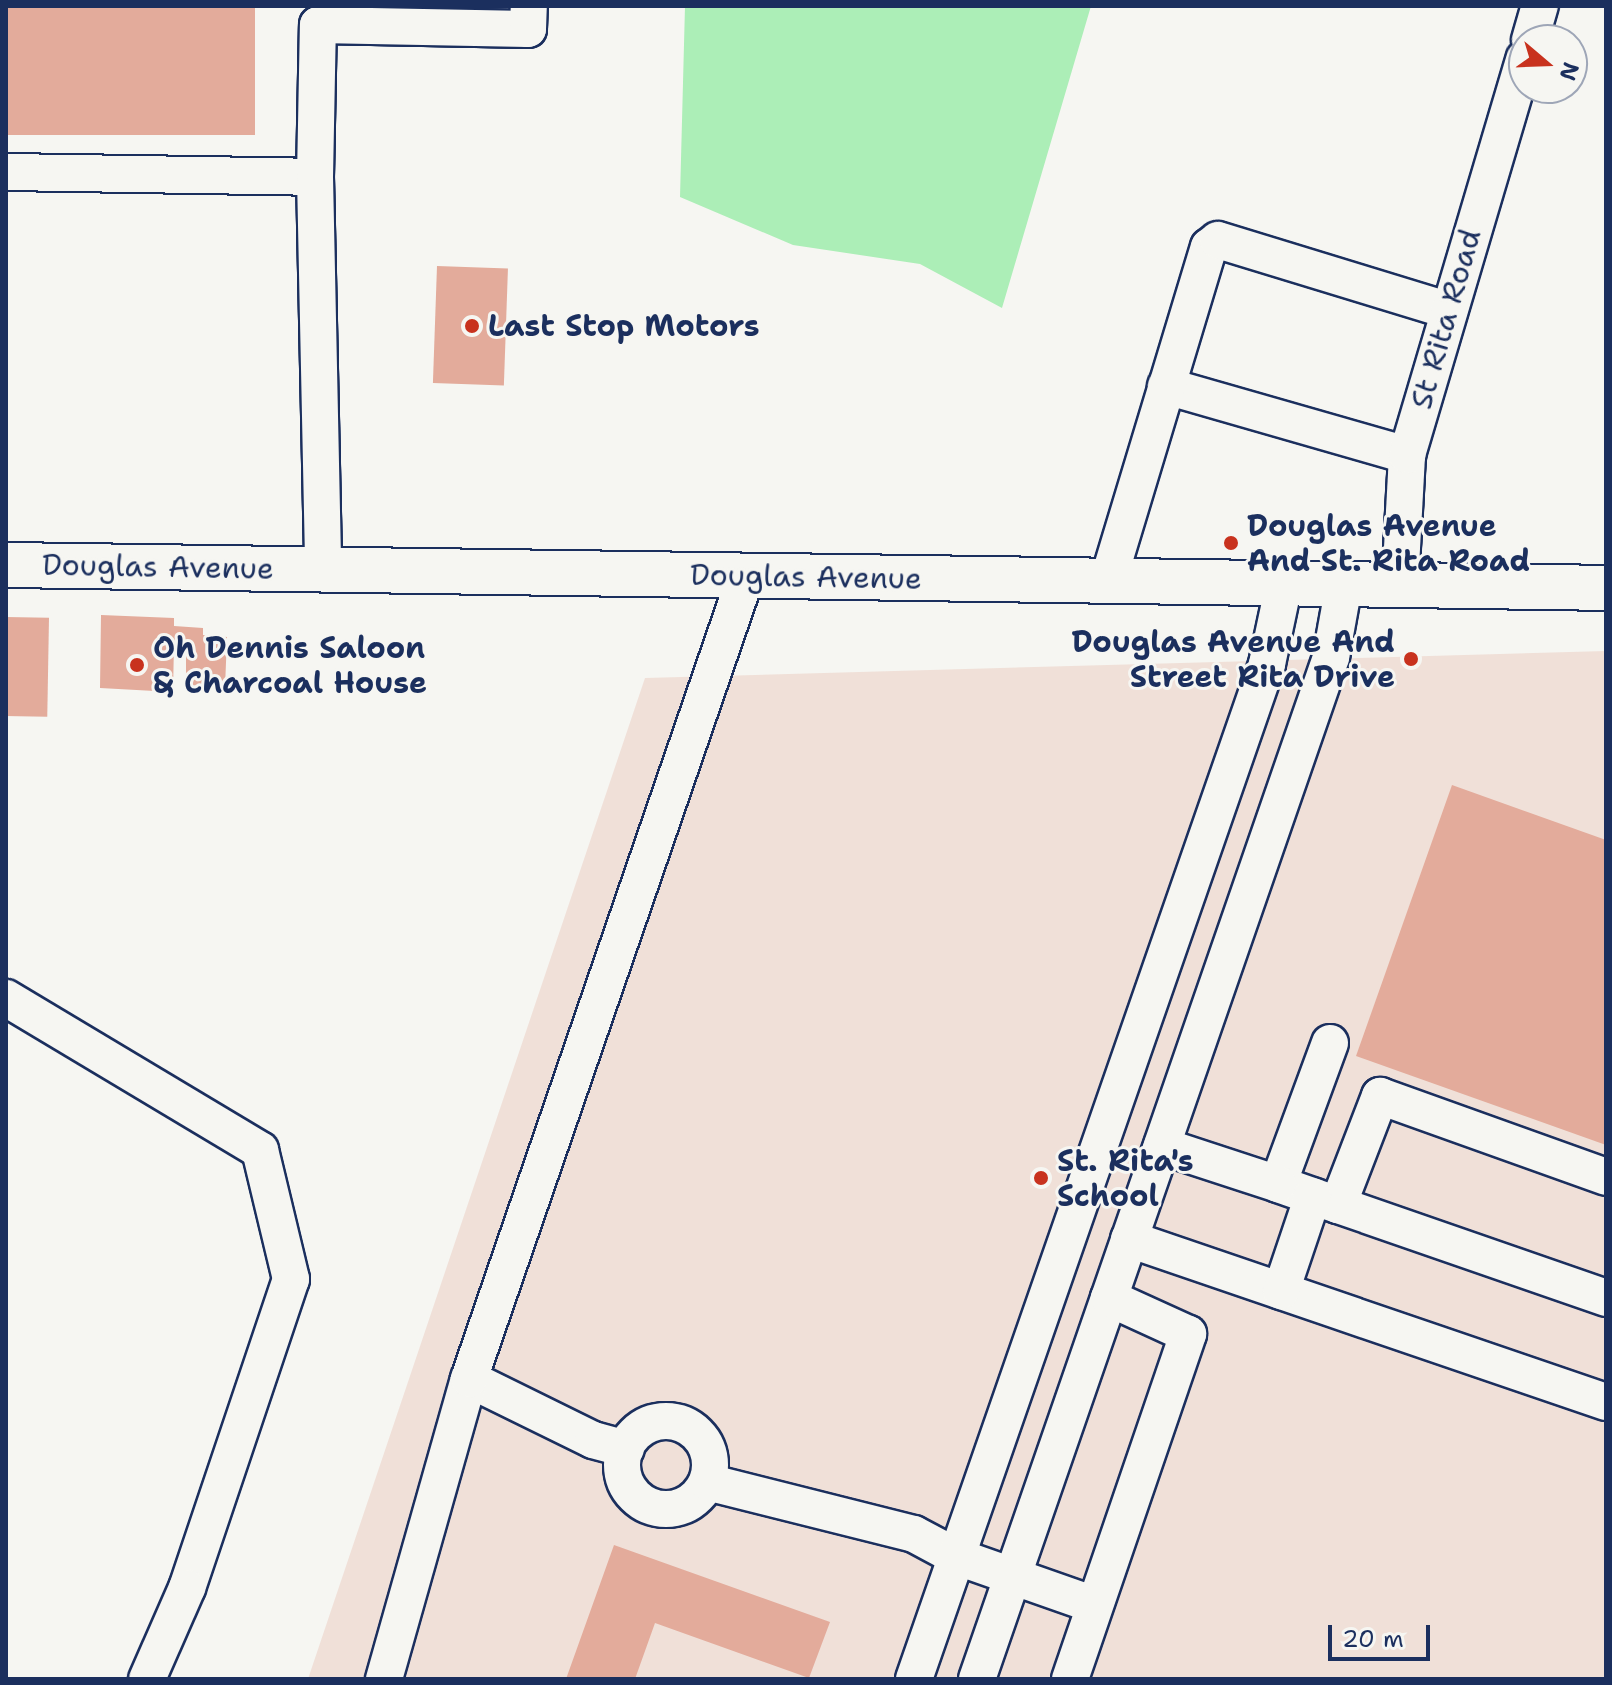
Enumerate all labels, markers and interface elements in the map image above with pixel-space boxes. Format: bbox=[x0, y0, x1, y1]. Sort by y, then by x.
north arrow bbox=[1508, 24, 1588, 104]
text: N bbox=[1553, 58, 1586, 84]
street label: St Rita Road bbox=[1403, 225, 1489, 413]
place label: Last Stop Motors bbox=[488, 308, 760, 344]
marker: Last Stop Motors bbox=[463, 317, 481, 335]
place label: Douglas Avenue And St. Rita Road bbox=[1247, 508, 1530, 578]
marker: Douglas Avenue And St. Rita Road bbox=[1222, 534, 1240, 552]
street label: Douglas Avenue bbox=[42, 547, 274, 587]
street label: Douglas Avenue bbox=[690, 557, 922, 597]
place label: Douglas Avenue And Street Rita Drive bbox=[1071, 624, 1395, 694]
place label: Oh Dennis Saloon & Charcoal House bbox=[153, 630, 427, 700]
marker: Douglas Avenue And Street Rita Drive bbox=[1402, 650, 1420, 668]
marker: Oh Dennis Saloon & Charcoal House bbox=[128, 656, 146, 674]
place label: St. Rita's School bbox=[1057, 1143, 1194, 1214]
marker: St. Rita's School bbox=[1032, 1169, 1050, 1187]
scale bar bbox=[1332, 1609, 1434, 1659]
text: 20 m bbox=[1342, 1623, 1404, 1655]

